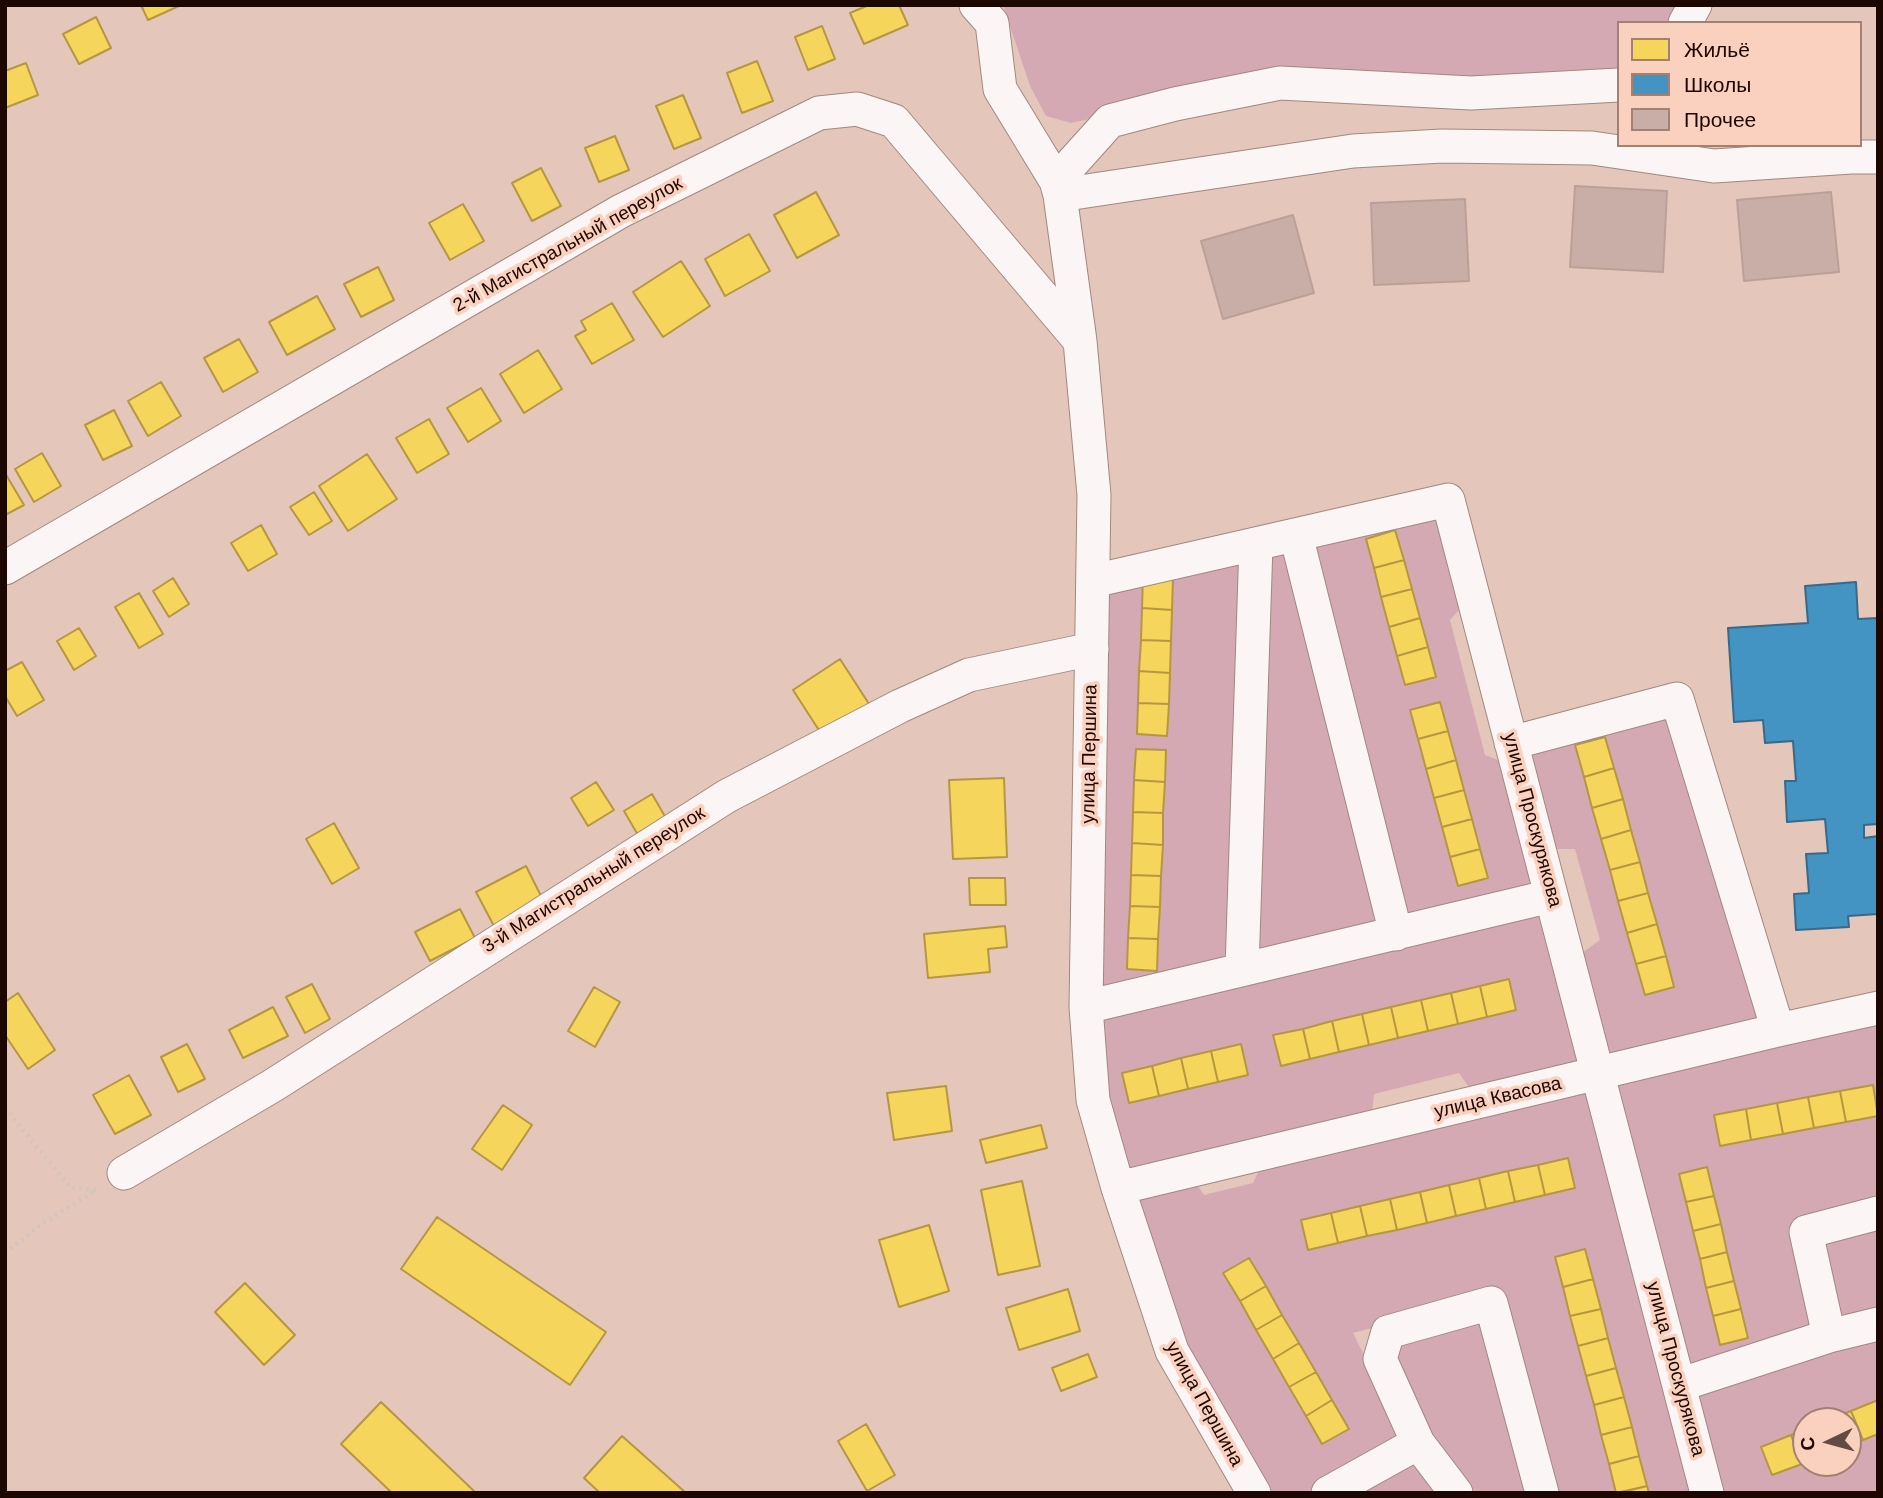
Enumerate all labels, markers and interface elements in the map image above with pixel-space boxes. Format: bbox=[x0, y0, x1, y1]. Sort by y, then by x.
legend bbox=[1617, 21, 1862, 147]
text: Жильё bbox=[1684, 38, 1750, 61]
text: Школы bbox=[1684, 73, 1751, 96]
text: Прочее bbox=[1684, 108, 1756, 131]
street label: 2-й Магистральный переулок bbox=[449, 172, 687, 318]
street label: улица Першина bbox=[1077, 684, 1103, 824]
street label: улица Проскурякова bbox=[1498, 730, 1566, 910]
street label: 3-й Магистральный переулок bbox=[478, 802, 710, 958]
street label: улица Квасова bbox=[1432, 1072, 1564, 1124]
street label: улица Проскурякова bbox=[1641, 1279, 1709, 1459]
street label: улица Першина bbox=[1160, 1338, 1248, 1470]
north arrow bbox=[1792, 1407, 1862, 1477]
text: С bbox=[1797, 1436, 1819, 1451]

